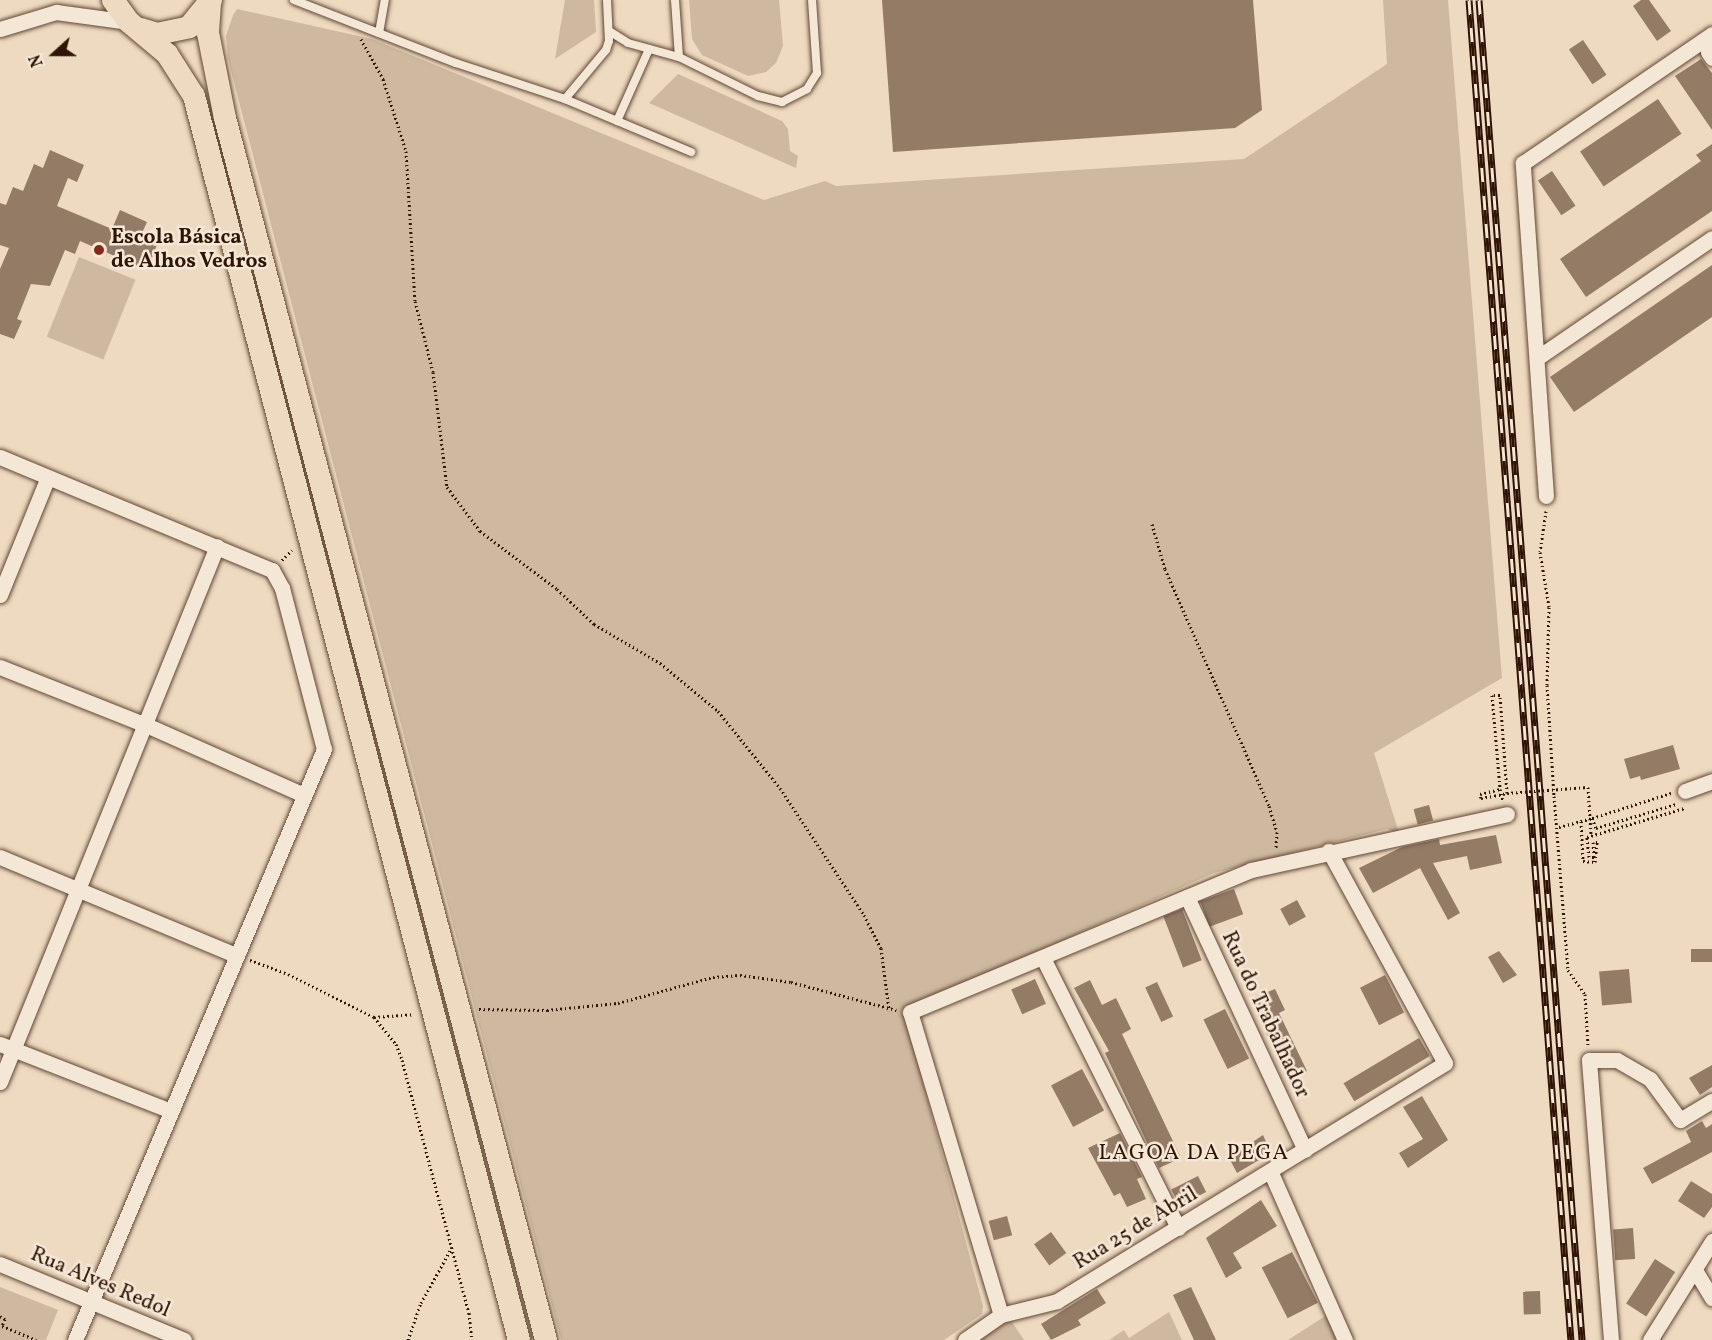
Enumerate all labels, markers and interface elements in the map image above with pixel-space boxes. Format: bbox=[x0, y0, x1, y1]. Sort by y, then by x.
north arrow bbox=[24, 24, 84, 84]
text: N bbox=[25, 51, 50, 70]
place label: Escola Básica de Alhos Vedros bbox=[111, 225, 268, 275]
marker: Escola Básica de Alhos Vedros bbox=[92, 243, 106, 257]
street label: Rua do Trabalhador bbox=[1215, 927, 1315, 1103]
district label: LAGOA DA PEGA bbox=[1099, 1141, 1289, 1167]
street label: Rua 25 de Abril bbox=[1069, 1182, 1203, 1276]
street label: Rua Alves Redol bbox=[27, 1242, 173, 1324]

